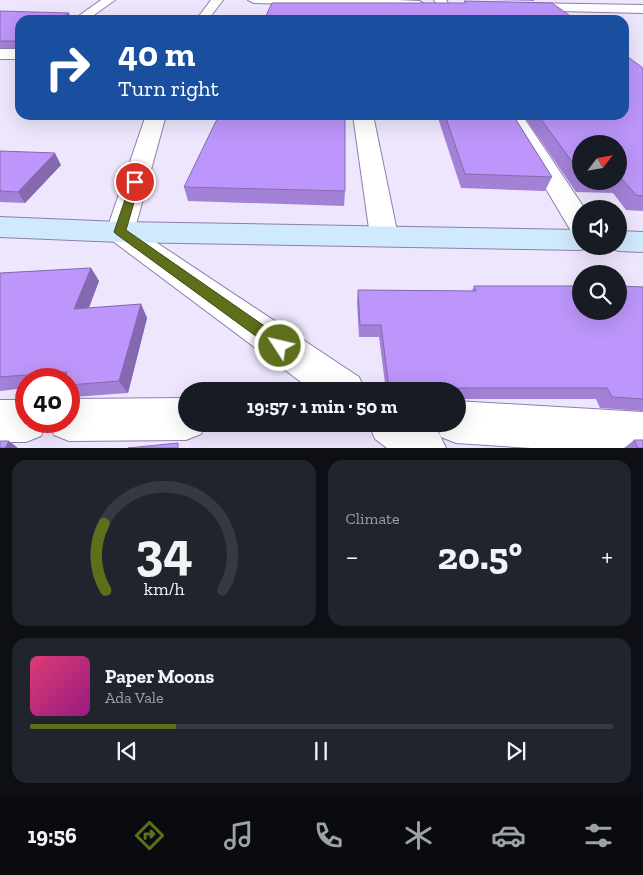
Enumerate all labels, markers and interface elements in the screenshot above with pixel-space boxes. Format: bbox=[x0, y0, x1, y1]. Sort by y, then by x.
text: 40 m bbox=[118, 33, 195, 75]
icon: right bbox=[35, 35, 100, 100]
text: Turn right bbox=[118, 75, 219, 102]
north arrow bbox=[572, 135, 628, 190]
map controls bbox=[572, 135, 627, 320]
pin bbox=[114, 161, 156, 203]
icon: arrive bbox=[121, 168, 149, 196]
button: sound bbox=[572, 200, 627, 255]
button: search bbox=[572, 265, 627, 320]
position arrow bbox=[253, 319, 305, 371]
speed limit sign: 40 bbox=[15, 368, 80, 433]
text: 19:57 · 1 min · 50 m bbox=[247, 395, 397, 418]
text: Climate bbox=[346, 509, 400, 528]
text: 34 bbox=[135, 520, 192, 582]
text: 20.5° bbox=[438, 533, 522, 579]
text: − bbox=[346, 540, 359, 573]
text: + bbox=[601, 540, 613, 573]
text: km/h bbox=[143, 578, 184, 600]
text: Paper Moons bbox=[105, 665, 214, 688]
text: Ada Vale bbox=[105, 688, 164, 707]
icon: previous bbox=[113, 737, 141, 765]
icon: pause bbox=[307, 737, 335, 765]
icon: next bbox=[502, 737, 530, 765]
icon: directions bbox=[132, 818, 167, 853]
icon: music bbox=[221, 818, 256, 853]
icon: phone bbox=[311, 818, 346, 853]
icon: climate bbox=[401, 818, 436, 853]
icon: car bbox=[491, 818, 526, 853]
icon: filters bbox=[581, 818, 616, 853]
text: 19:56 bbox=[27, 822, 77, 849]

